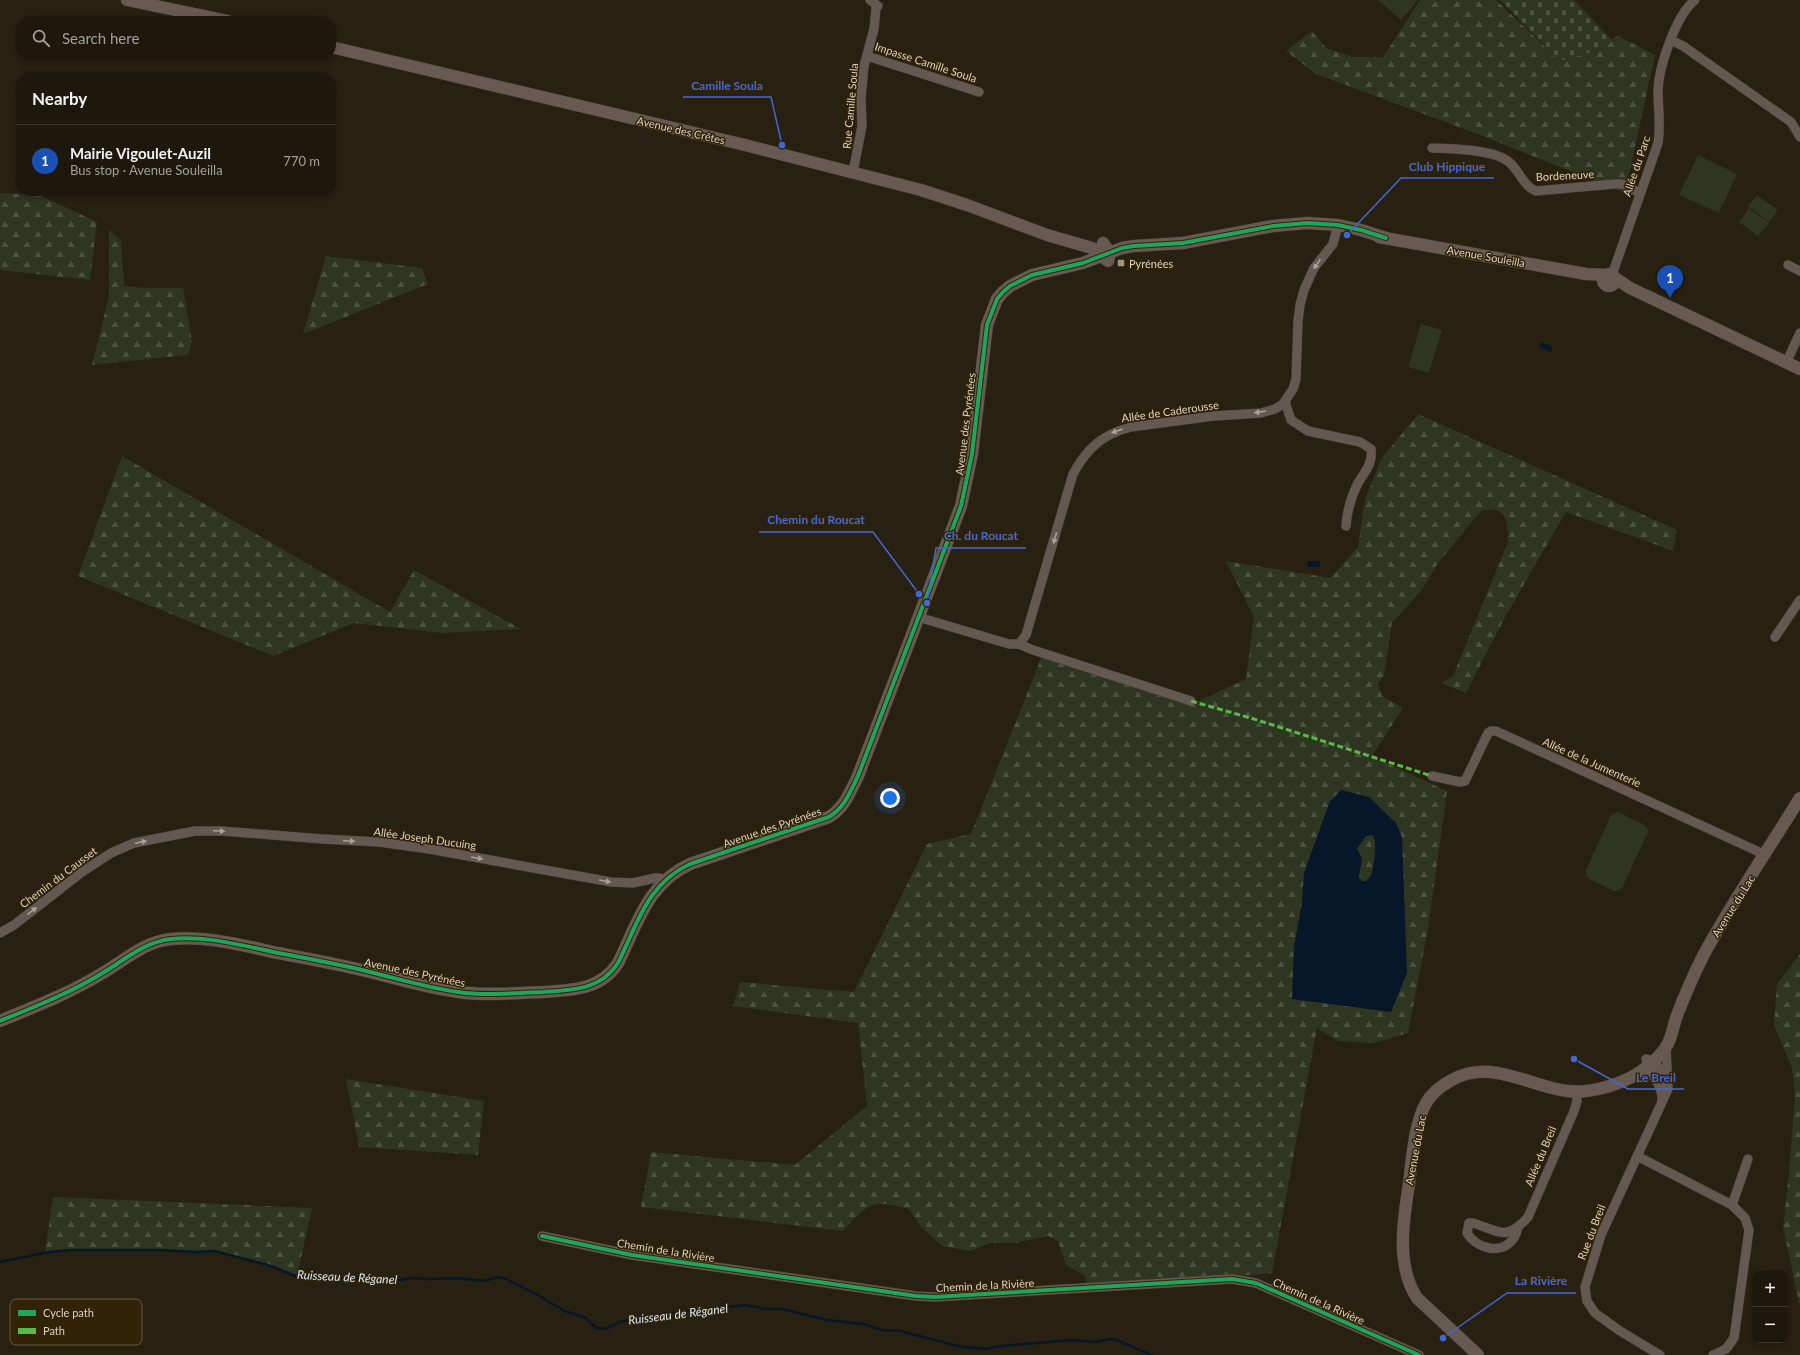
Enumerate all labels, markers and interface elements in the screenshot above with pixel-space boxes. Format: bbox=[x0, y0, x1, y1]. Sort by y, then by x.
search box bbox=[16, 16, 336, 60]
icon: search bbox=[30, 27, 52, 49]
text: Search here bbox=[62, 29, 139, 47]
street label: Impasse Camille Soula bbox=[873, 39, 979, 85]
street label: Rue Camille Soula bbox=[840, 63, 860, 149]
callout: Camille Soula bbox=[683, 73, 771, 97]
text: Camille Soula bbox=[691, 78, 763, 93]
text: Nearby bbox=[32, 88, 87, 109]
street label: Avenue des Crêtes bbox=[636, 114, 727, 147]
street label: Allée du Parc bbox=[1620, 134, 1652, 198]
text: Mairie Vigoulet-Auzil bbox=[70, 144, 211, 162]
text: 1 bbox=[41, 153, 49, 169]
text: 770 m bbox=[283, 153, 320, 169]
callout: Club Hippique bbox=[1401, 154, 1494, 178]
text: Club Hippique bbox=[1409, 159, 1486, 174]
text: Bus stop · Avenue Souleilla bbox=[70, 162, 223, 178]
street label: Bordeneuve bbox=[1535, 167, 1595, 183]
street label: Avenue Souleilla bbox=[1446, 243, 1526, 269]
place label: Pyrénées bbox=[1129, 257, 1174, 270]
marker: Pyrénées bbox=[1116, 258, 1126, 268]
one-way arrow bbox=[1313, 259, 1321, 270]
pin: 1 bbox=[1657, 265, 1683, 298]
street label: Avenue des Pyrénées bbox=[952, 372, 978, 476]
street label: Allée de Caderousse bbox=[1121, 398, 1220, 424]
one-way arrow bbox=[1254, 409, 1266, 415]
one-way arrow bbox=[1111, 429, 1123, 435]
callout: Chemin du Roucat bbox=[759, 508, 873, 532]
text: Chemin du Roucat bbox=[767, 512, 865, 527]
callout: Ch. du Roucat bbox=[936, 524, 1026, 548]
text: Ch. du Roucat bbox=[944, 528, 1019, 543]
one-way arrow bbox=[1052, 532, 1058, 544]
street label: Allée de la Jumenterie bbox=[1541, 734, 1643, 790]
your location bbox=[880, 788, 900, 808]
street label: Avenue des Pyrénées bbox=[721, 804, 823, 850]
street label: Allée Joseph Ducuing bbox=[373, 824, 477, 852]
one-way arrow bbox=[213, 828, 225, 835]
one-way arrow bbox=[343, 837, 355, 844]
one-way arrow bbox=[134, 838, 147, 844]
street label: Chemin du Causset bbox=[17, 844, 99, 910]
one-way arrow bbox=[471, 855, 484, 861]
street label: Avenue du Lac bbox=[1709, 873, 1757, 939]
one-way arrow bbox=[599, 878, 612, 884]
one-way arrow bbox=[27, 907, 38, 916]
street label: Avenue des Pyrénées bbox=[363, 955, 467, 989]
callout: Le Breil bbox=[1628, 1065, 1684, 1089]
text: Le Breil bbox=[1636, 1070, 1676, 1085]
street label: Avenue du Lac bbox=[1402, 1114, 1428, 1186]
street label: Allée du Breil bbox=[1522, 1124, 1558, 1188]
street label: Rue du Breil bbox=[1574, 1202, 1608, 1262]
street label: Chemin de la Rivière bbox=[616, 1236, 716, 1264]
water label: Ruisseau de Réganel bbox=[296, 1267, 398, 1287]
callout: La Rivière bbox=[1507, 1269, 1576, 1293]
map controls bbox=[1752, 1271, 1788, 1343]
button: + bbox=[1752, 1271, 1788, 1307]
text: La Rivière bbox=[1515, 1273, 1568, 1288]
street label: Chemin de la Rivière bbox=[1271, 1275, 1367, 1327]
street label: Chemin de la Rivière bbox=[935, 1276, 1035, 1294]
legend bbox=[10, 1299, 142, 1345]
water label: Ruisseau de Réganel bbox=[627, 1300, 729, 1328]
text: Cycle path bbox=[43, 1306, 94, 1319]
button: − bbox=[1752, 1307, 1788, 1343]
text: Path bbox=[43, 1324, 65, 1337]

